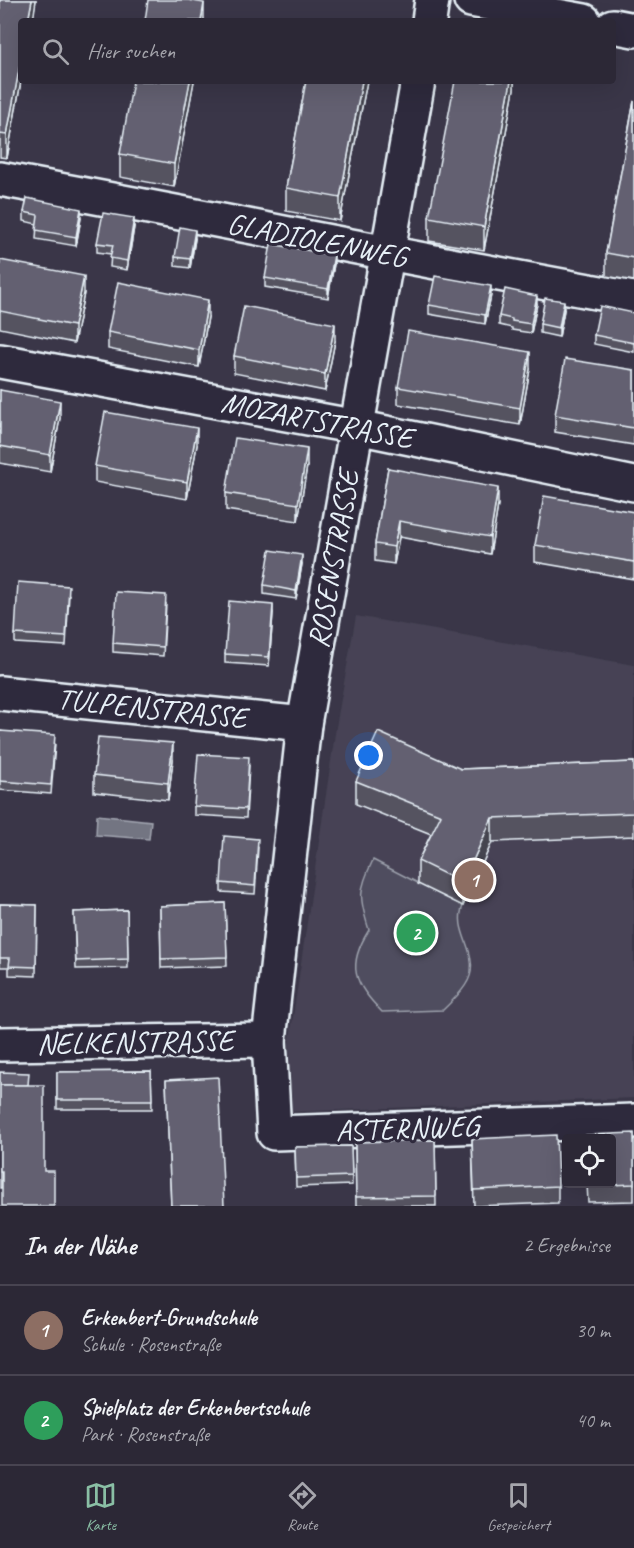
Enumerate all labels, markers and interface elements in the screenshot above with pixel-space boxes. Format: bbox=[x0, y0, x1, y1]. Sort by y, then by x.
search box bbox=[18, 18, 616, 84]
icon: search bbox=[39, 35, 72, 68]
text: Hier suchen bbox=[87, 37, 175, 65]
street label: GLADIOLENWEG bbox=[224, 204, 413, 277]
street label: MOZARTSTRASSE bbox=[218, 383, 420, 458]
street label: ROSENSTRASSE bbox=[299, 463, 368, 651]
street label: TULPENSTRASSE bbox=[56, 679, 253, 737]
your location bbox=[354, 741, 383, 770]
pin: 1 bbox=[454, 858, 494, 902]
pin: 2 bbox=[396, 910, 436, 956]
street label: NELKENSTRASSE bbox=[36, 1021, 238, 1063]
street label: ASTERNWEG bbox=[335, 1106, 483, 1149]
map controls bbox=[562, 1134, 616, 1188]
button: locate bbox=[562, 1134, 616, 1188]
text: In der Nähe bbox=[24, 1229, 136, 1262]
text: 2 Ergebnisse bbox=[523, 1233, 610, 1258]
text: Erkenbert-Grundschule bbox=[81, 1304, 257, 1332]
text: 1 bbox=[39, 1318, 48, 1343]
text: 30 m bbox=[576, 1318, 610, 1343]
text: Schule · Rosenstraße bbox=[81, 1332, 220, 1357]
text: Spielplatz der Erkenbertschule bbox=[81, 1394, 309, 1422]
text: 2 bbox=[39, 1408, 48, 1433]
text: 40 m bbox=[576, 1408, 610, 1433]
text: Park · Rosenstraße bbox=[81, 1422, 209, 1447]
tab: Karte bbox=[84, 1479, 117, 1535]
tab: Route bbox=[286, 1479, 319, 1535]
tab: Gespeichert bbox=[487, 1479, 550, 1535]

